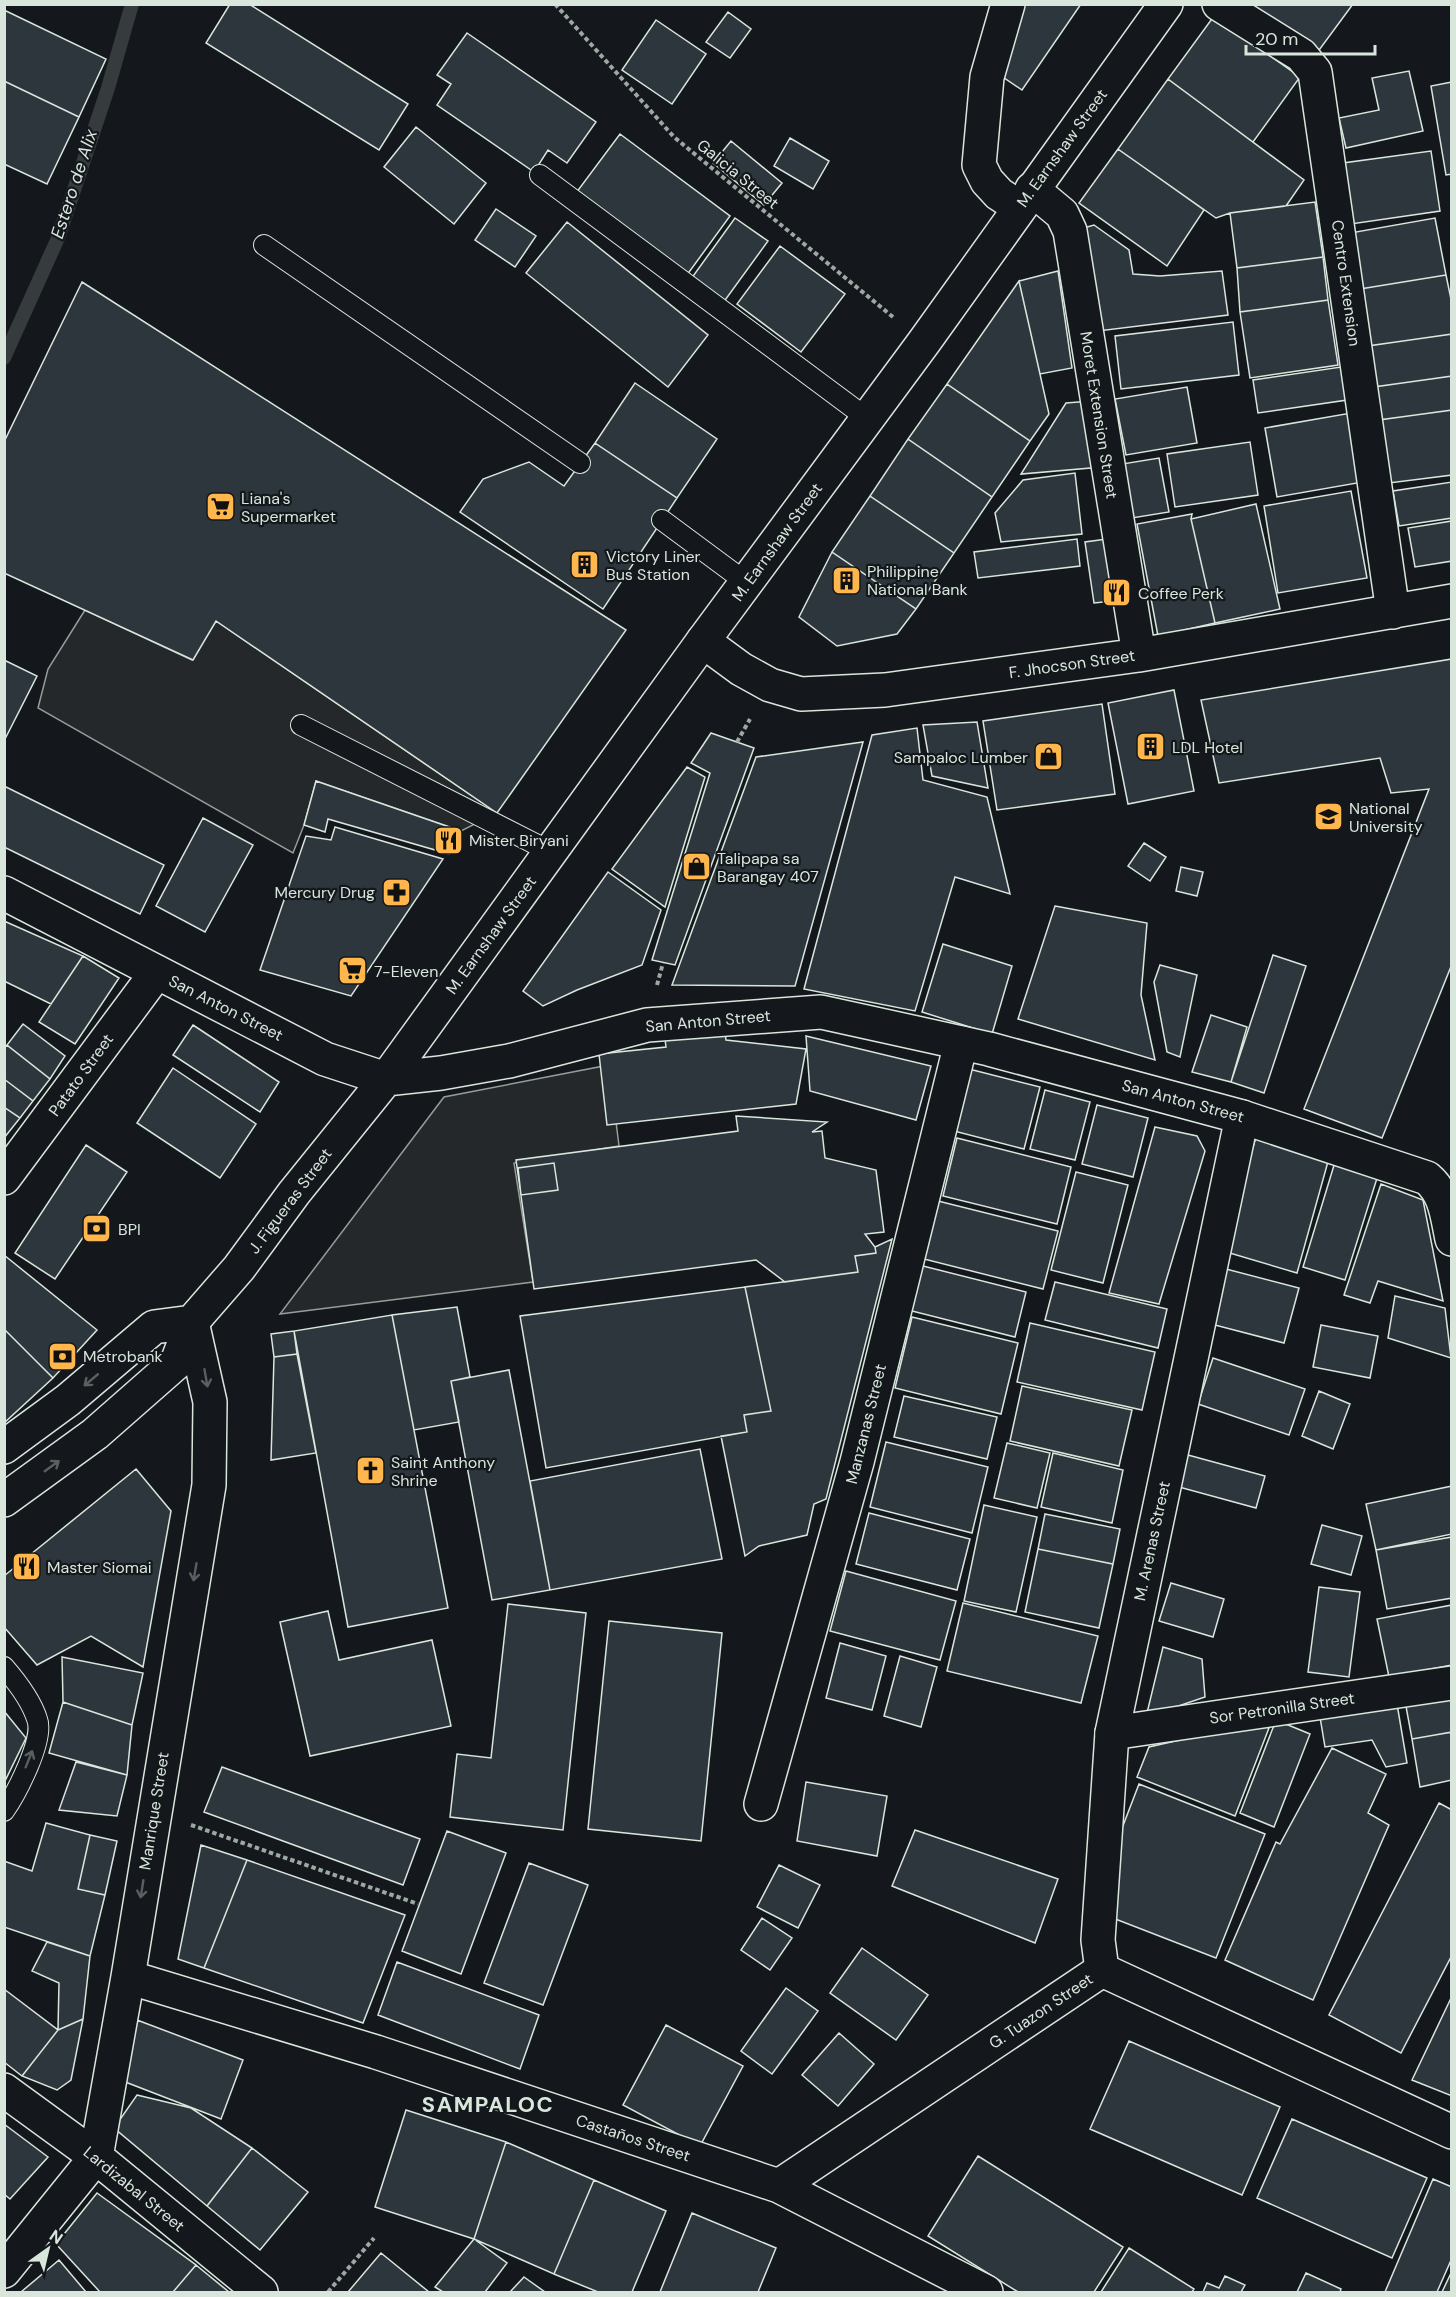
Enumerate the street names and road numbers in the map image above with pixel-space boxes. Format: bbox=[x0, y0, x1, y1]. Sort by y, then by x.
street label: M. Earnshaw Street bbox=[1012, 85, 1112, 211]
street label: Galicia Street bbox=[693, 135, 783, 213]
street label: Centro Extension bbox=[1327, 219, 1365, 347]
street label: Moret Extension Street bbox=[1075, 330, 1123, 500]
street label: M. Earnshaw Street bbox=[727, 479, 827, 605]
street label: F. Jhocson Street bbox=[1008, 645, 1136, 683]
street label: M. Earnshaw Street bbox=[441, 872, 541, 998]
street label: San Anton Street bbox=[165, 970, 287, 1046]
street label: San Anton Street bbox=[645, 1005, 771, 1037]
street label: Patato Street bbox=[44, 1029, 118, 1121]
street label: San Anton Street bbox=[1120, 1075, 1246, 1127]
street label: J. Figueras Street bbox=[243, 1144, 337, 1258]
street label: Manzanas Street bbox=[841, 1362, 891, 1486]
street label: M. Arenas Street bbox=[1129, 1479, 1175, 1603]
street label: Sor Petronilla Street bbox=[1208, 1687, 1356, 1729]
street label: Manrique Street bbox=[134, 1751, 174, 1871]
street label: G. Tuazon Street bbox=[985, 1968, 1097, 2054]
street label: Castaños Street bbox=[573, 2110, 693, 2166]
street label: Lardizabal Street bbox=[79, 2142, 189, 2236]

